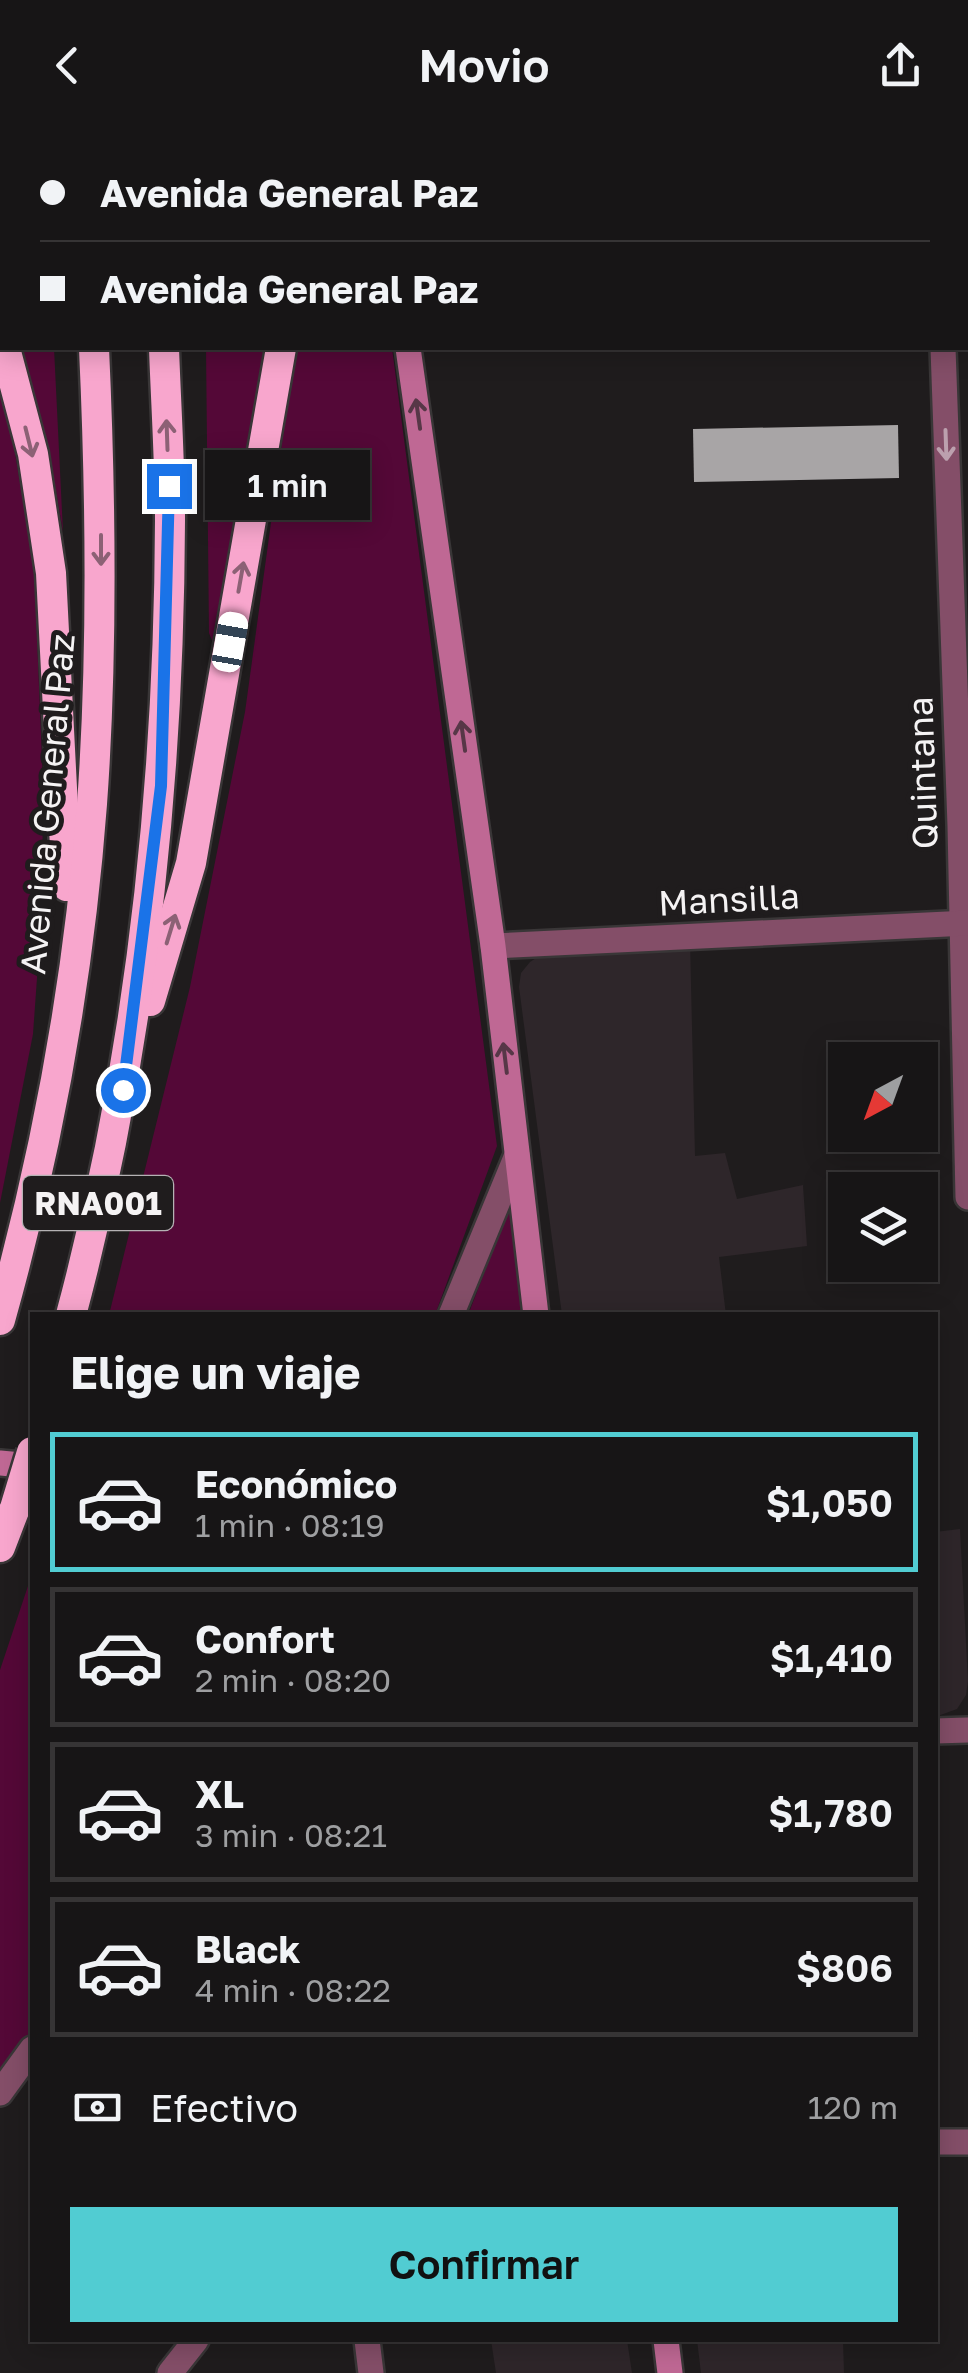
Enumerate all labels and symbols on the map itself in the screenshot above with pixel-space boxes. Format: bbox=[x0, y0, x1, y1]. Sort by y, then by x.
one-way arrow bbox=[408, 398, 426, 431]
one-way arrow bbox=[157, 419, 176, 451]
one-way arrow bbox=[21, 426, 40, 457]
one-way arrow bbox=[937, 428, 956, 460]
callout: 1 min bbox=[204, 451, 369, 521]
route end bbox=[147, 464, 192, 509]
one-way arrow bbox=[91, 533, 110, 565]
one-way arrow bbox=[232, 561, 251, 593]
car bbox=[210, 610, 250, 674]
street label: Avenida General Paz bbox=[11, 632, 83, 976]
street label: Quintana bbox=[898, 696, 946, 850]
one-way arrow bbox=[454, 720, 472, 753]
street label: Mansilla bbox=[657, 874, 801, 924]
one-way arrow bbox=[164, 914, 182, 946]
north arrow bbox=[828, 1042, 938, 1152]
one-way arrow bbox=[495, 1043, 514, 1075]
route start bbox=[101, 1068, 146, 1113]
road number: RNA001 bbox=[23, 1176, 173, 1230]

